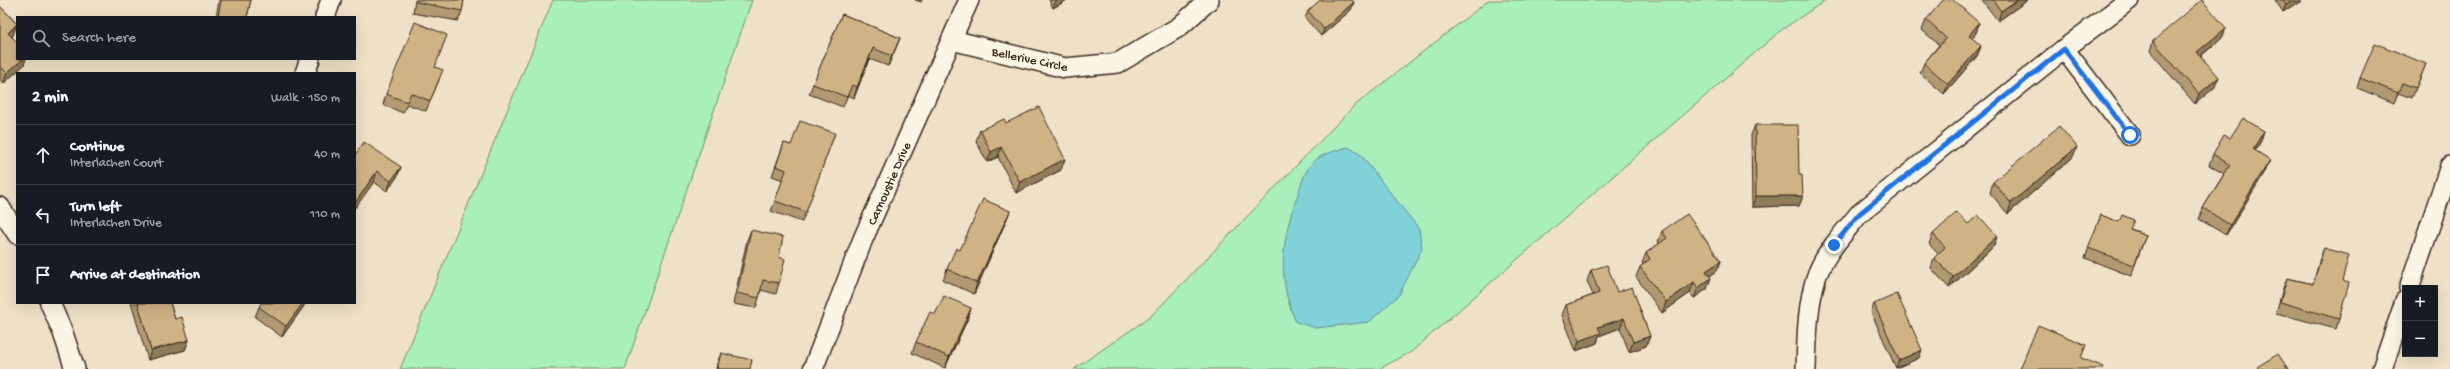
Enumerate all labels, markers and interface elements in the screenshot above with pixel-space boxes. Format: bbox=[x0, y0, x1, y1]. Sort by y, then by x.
search box bbox=[16, 16, 356, 60]
icon: search bbox=[30, 27, 52, 49]
text: Search here bbox=[62, 29, 136, 47]
street label: Bellerive Circle bbox=[989, 45, 1069, 76]
text: 2 min bbox=[32, 88, 68, 108]
text: Walk · 150 m bbox=[271, 91, 340, 106]
route start bbox=[2121, 126, 2139, 144]
text: Continue bbox=[70, 138, 124, 156]
street label: Carnoustie Drive bbox=[865, 140, 915, 228]
icon: ahead bbox=[32, 144, 54, 166]
text: 40 m bbox=[314, 147, 340, 162]
text: Interlachen Court bbox=[70, 156, 163, 171]
text: Turn left bbox=[70, 198, 121, 216]
icon: left bbox=[32, 204, 54, 226]
text: 110 m bbox=[310, 207, 340, 222]
text: Interlachen Drive bbox=[70, 216, 162, 231]
route end bbox=[1825, 236, 1843, 254]
icon: arrive bbox=[32, 264, 54, 286]
text: Arrive at destination bbox=[70, 266, 200, 284]
map controls bbox=[2402, 285, 2438, 357]
button: + bbox=[2402, 285, 2438, 321]
button: − bbox=[2402, 321, 2438, 357]

